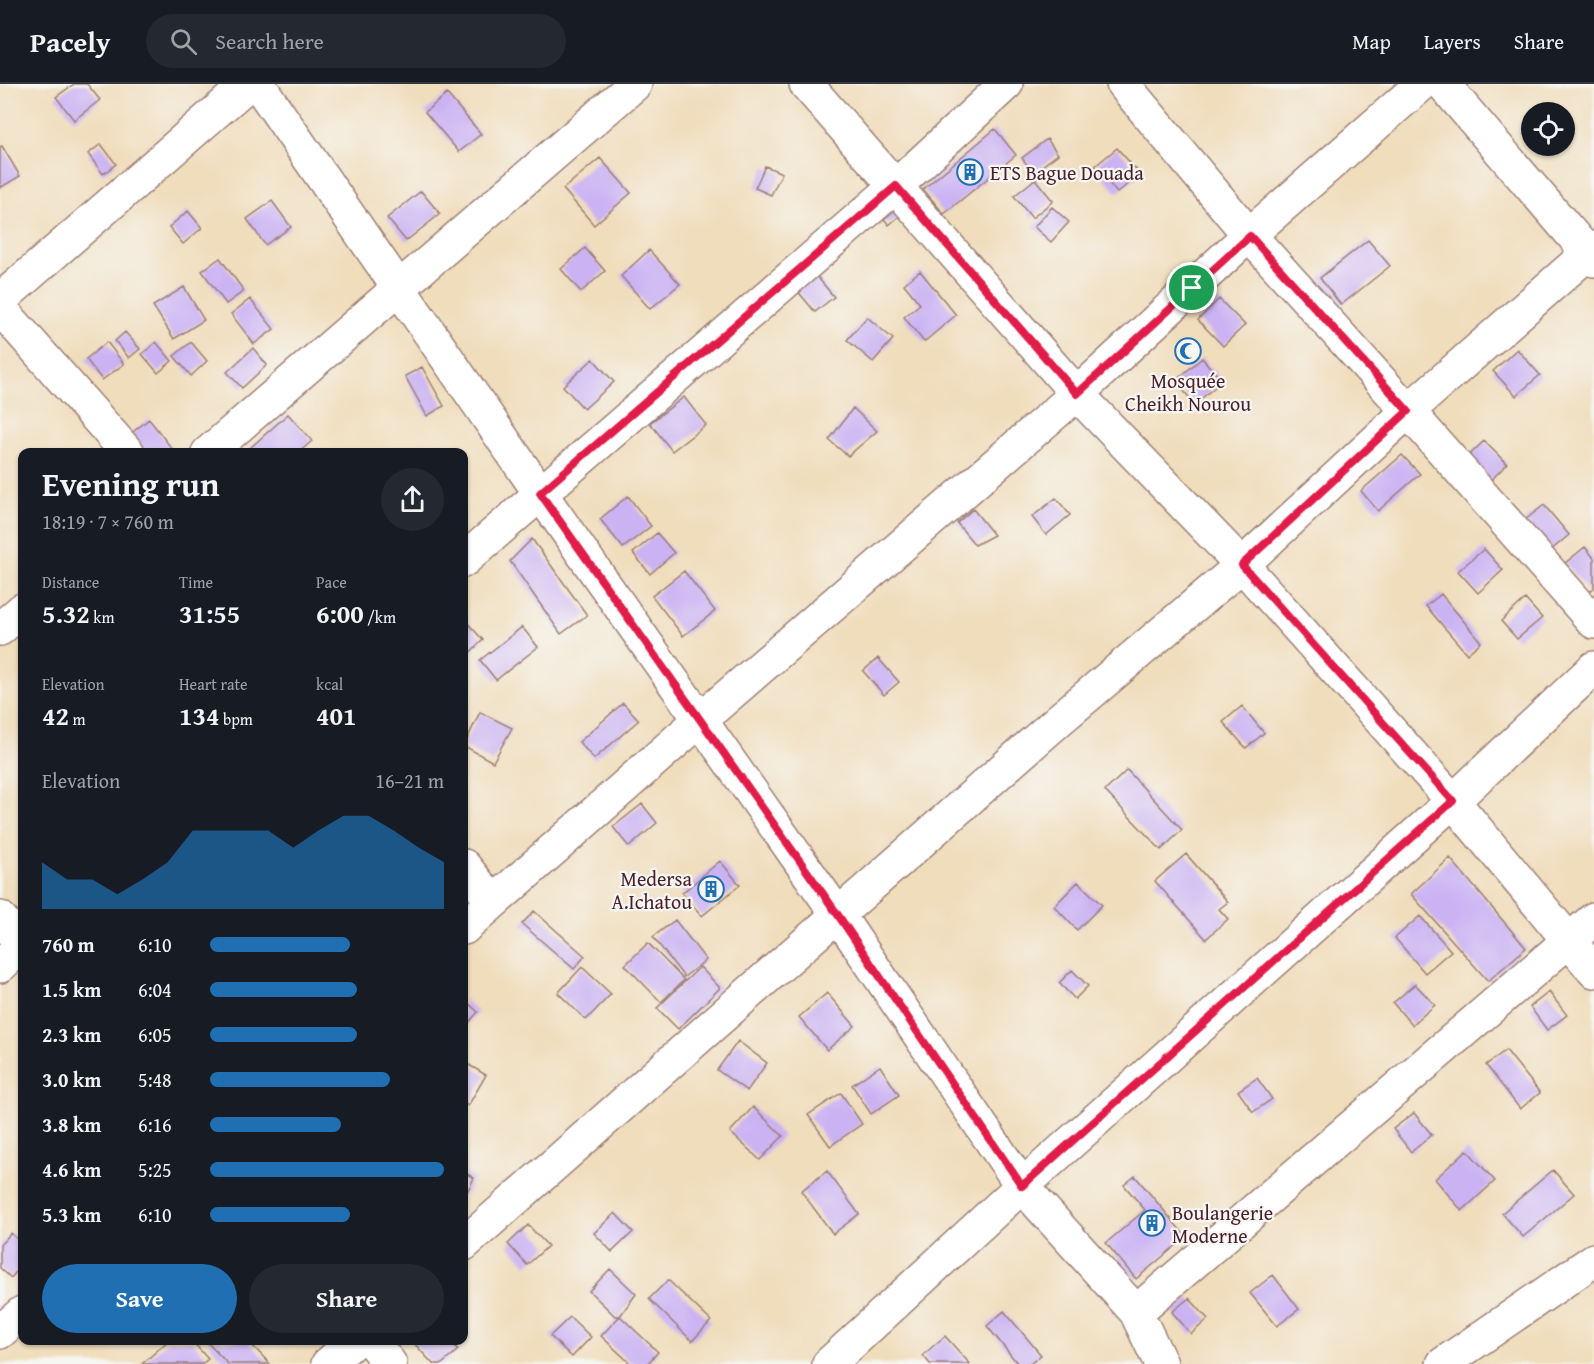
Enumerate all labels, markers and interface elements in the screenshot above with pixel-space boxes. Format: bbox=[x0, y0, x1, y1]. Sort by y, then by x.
search box bbox=[146, 14, 566, 68]
text: Pacely bbox=[30, 21, 110, 62]
icon: search bbox=[167, 25, 200, 58]
text: Search here bbox=[215, 25, 324, 57]
text: Map bbox=[1352, 26, 1391, 57]
text: Layers bbox=[1424, 26, 1481, 57]
text: Share bbox=[1514, 26, 1564, 57]
map controls bbox=[1521, 102, 1575, 156]
button: locate bbox=[1521, 102, 1575, 156]
building icon: ETS Bague Douada bbox=[955, 157, 985, 187]
place label: ETS Bague Douada bbox=[990, 158, 1144, 187]
pin bbox=[1166, 262, 1217, 313]
icon: arrive bbox=[1175, 271, 1208, 304]
mosque icon: Mosquée Cheikh Nourou bbox=[1173, 336, 1203, 366]
place label: Mosquée Cheikh Nourou bbox=[1125, 366, 1251, 418]
text: Evening run bbox=[42, 460, 219, 508]
button: share bbox=[381, 468, 444, 531]
text: 18:19 · 7 × 760 m bbox=[42, 507, 174, 536]
text: Distance bbox=[42, 570, 99, 594]
text: Time bbox=[179, 570, 213, 594]
text: Pace bbox=[316, 570, 347, 594]
text: 5.32 bbox=[42, 594, 90, 633]
text: 31:55 bbox=[179, 594, 240, 633]
text: 6:00 bbox=[316, 594, 364, 633]
text: km bbox=[90, 605, 114, 629]
text: /km bbox=[364, 605, 396, 629]
text: Elevation bbox=[42, 672, 105, 696]
text: Heart rate bbox=[179, 672, 248, 696]
text: kcal bbox=[316, 672, 343, 696]
text: 42 bbox=[42, 696, 69, 735]
text: 134 bbox=[179, 696, 219, 735]
text: 401 bbox=[316, 696, 356, 735]
text: m bbox=[69, 707, 86, 731]
text: bpm bbox=[219, 707, 253, 731]
text: Elevation bbox=[42, 766, 120, 795]
text: 16–21 m bbox=[375, 766, 444, 795]
place label: Medersa A.Ichatou bbox=[612, 864, 693, 916]
building icon: Medersa A.Ichatou bbox=[696, 874, 726, 904]
text: 760 m bbox=[42, 930, 95, 959]
text: 6:10 bbox=[138, 930, 172, 959]
text: 1.5 km bbox=[42, 975, 101, 1004]
text: 6:04 bbox=[138, 975, 172, 1004]
text: 2.3 km bbox=[42, 1020, 101, 1049]
text: 6:05 bbox=[138, 1020, 172, 1049]
text: 3.0 km bbox=[42, 1065, 101, 1094]
text: 5:48 bbox=[138, 1065, 172, 1094]
text: 3.8 km bbox=[42, 1110, 101, 1139]
text: 6:16 bbox=[138, 1110, 172, 1139]
text: 4.6 km bbox=[42, 1155, 101, 1184]
text: 5:25 bbox=[138, 1155, 172, 1184]
place label: Boulangerie Moderne bbox=[1172, 1198, 1273, 1250]
text: 5.3 km bbox=[42, 1200, 101, 1229]
text: 6:10 bbox=[138, 1200, 172, 1229]
building icon: Boulangerie Moderne bbox=[1137, 1208, 1167, 1238]
button: Save bbox=[42, 1264, 237, 1333]
button: Share bbox=[249, 1264, 444, 1333]

